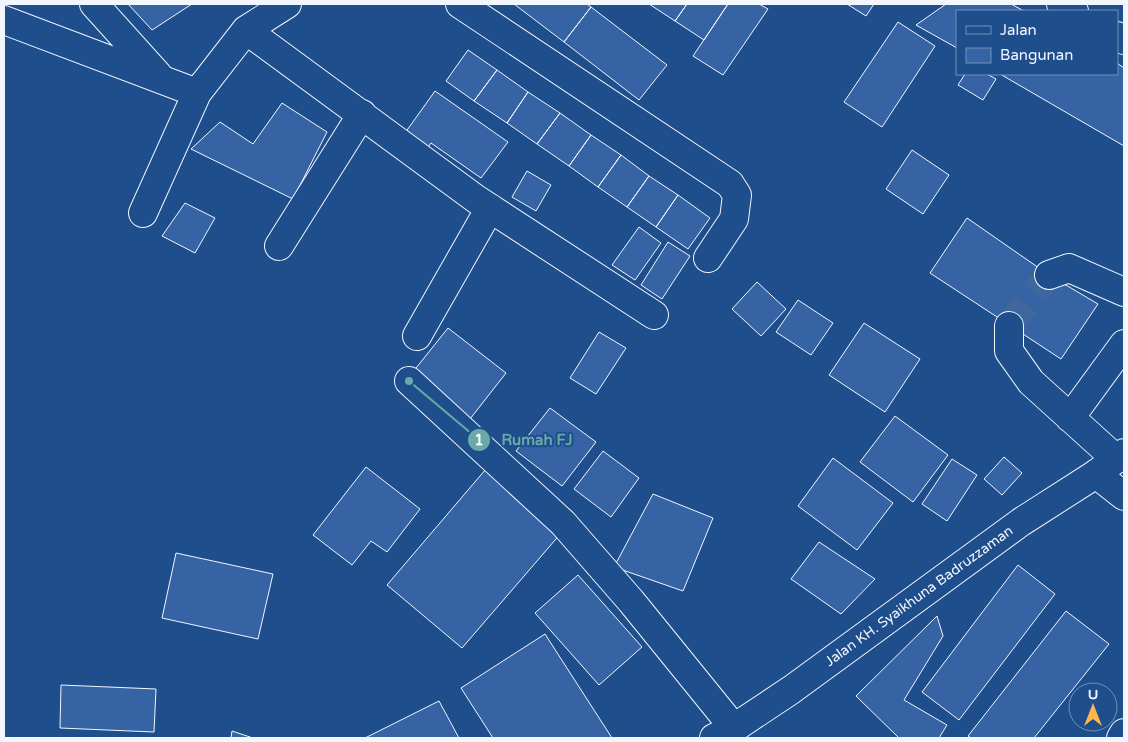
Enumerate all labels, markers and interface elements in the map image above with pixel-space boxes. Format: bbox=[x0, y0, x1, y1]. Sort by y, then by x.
legend bbox=[956, 10, 1118, 75]
text: Jalan bbox=[1000, 21, 1037, 39]
text: Bangunan bbox=[1000, 46, 1073, 64]
callout: Rumah FJ bbox=[467, 425, 583, 455]
text: 1 bbox=[474, 431, 484, 449]
text: Rumah FJ bbox=[501, 431, 573, 449]
street label: Jalan KH. Syaikhuna Badruzzaman bbox=[822, 522, 1016, 670]
north arrow bbox=[1068, 682, 1118, 732]
text: U bbox=[1088, 686, 1098, 703]

